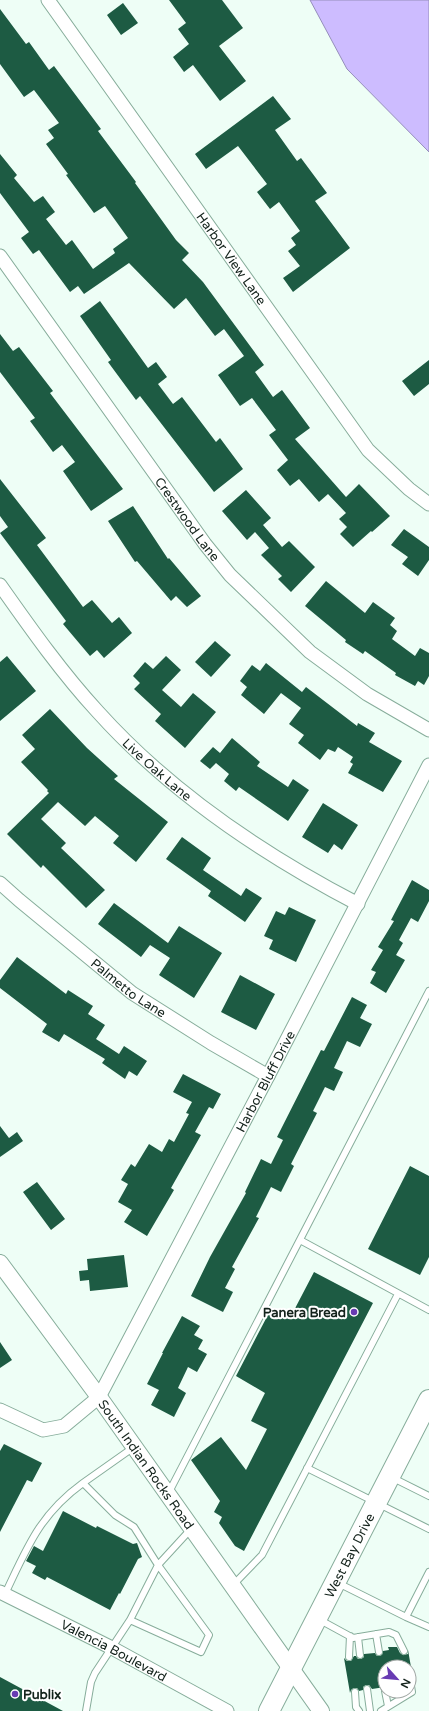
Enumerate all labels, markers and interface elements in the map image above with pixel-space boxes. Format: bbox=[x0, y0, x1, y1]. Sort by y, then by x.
street label: Harbor View Lane bbox=[193, 210, 269, 308]
street label: Crestwood Lane bbox=[151, 474, 223, 565]
street label: Live Oak Lane bbox=[119, 735, 194, 805]
street label: Palmetto Lane bbox=[87, 955, 169, 1021]
street label: Harbor Bluff Drive bbox=[233, 1028, 299, 1135]
place label: Panera Bread bbox=[263, 1305, 346, 1321]
marker: Panera Bread bbox=[349, 1307, 359, 1317]
street label: South Indian Rocks Road bbox=[94, 1397, 197, 1533]
street label: West Bay Drive bbox=[322, 1511, 378, 1601]
street label: Valencia Boulevard bbox=[58, 1617, 169, 1685]
north arrow bbox=[377, 1659, 417, 1699]
text: N bbox=[398, 1676, 413, 1690]
place label: Publix bbox=[23, 1687, 61, 1703]
marker: Publix bbox=[10, 1689, 20, 1699]

